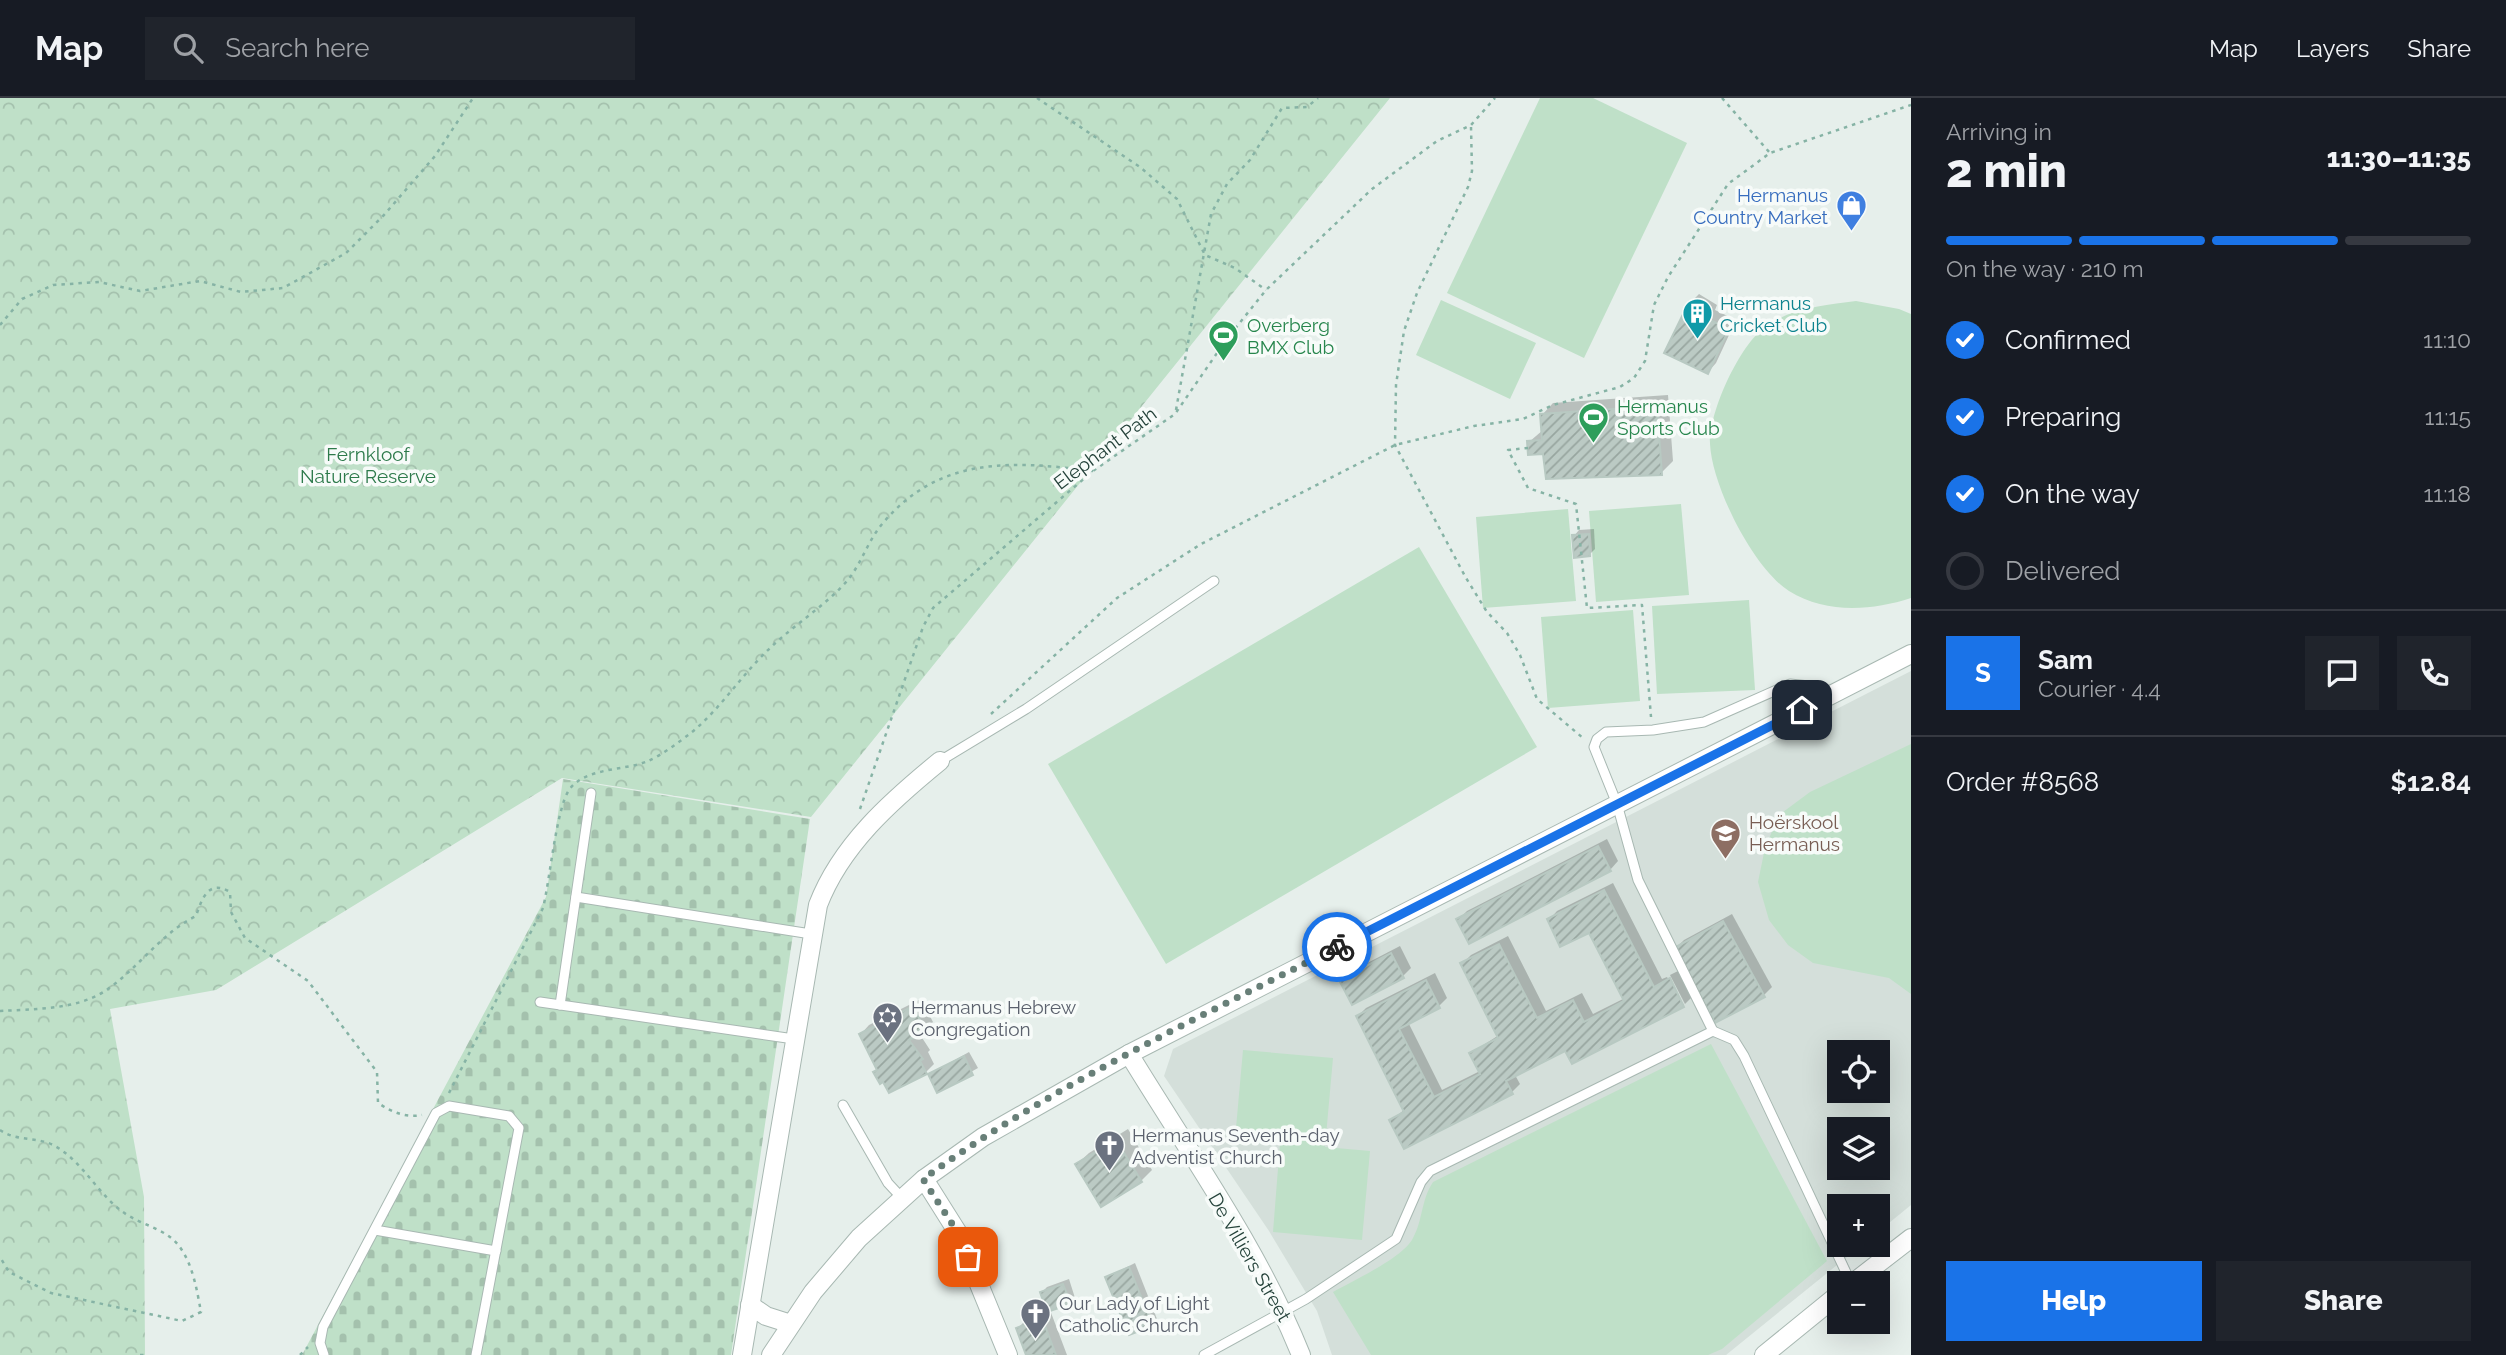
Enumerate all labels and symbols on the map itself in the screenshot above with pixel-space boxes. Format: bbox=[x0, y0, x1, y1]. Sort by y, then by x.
place label: Hermanus Country Market bbox=[1693, 184, 1829, 228]
shop icon: Hermanus Country Market bbox=[1834, 189, 1868, 233]
place label: Hermanus Cricket Club bbox=[1720, 292, 1827, 336]
building icon: Hermanus Cricket Club bbox=[1680, 297, 1714, 341]
place label: Overberg BMX Club bbox=[1247, 314, 1334, 358]
sports icon: Overberg BMX Club bbox=[1207, 319, 1241, 363]
place label: Hermanus Sports Club bbox=[1617, 395, 1720, 439]
sports icon: Hermanus Sports Club bbox=[1577, 400, 1611, 444]
street label: Elephant Path bbox=[1049, 402, 1161, 494]
park label: Fernkloof Nature Reserve bbox=[300, 443, 436, 487]
pin bbox=[1772, 680, 1832, 740]
place label: Hoërskool Hermanus bbox=[1749, 811, 1840, 855]
school or university icon: Hoërskool Hermanus bbox=[1709, 816, 1743, 860]
courier bbox=[1302, 912, 1372, 982]
place label: Hermanus Hebrew Congregation bbox=[911, 996, 1077, 1040]
synagogue icon: Hermanus Hebrew Congregation bbox=[871, 1001, 905, 1045]
place label: Hermanus Seventh-day Adventist Church bbox=[1132, 1124, 1340, 1168]
church icon: Hermanus Seventh-day Adventist Church bbox=[1092, 1129, 1126, 1173]
street label: De Villiers Street bbox=[1204, 1189, 1296, 1326]
pin bbox=[938, 1227, 998, 1287]
place label: Our Lady of Light Catholic Church bbox=[1059, 1292, 1210, 1336]
church icon: Our Lady of Light Catholic Church bbox=[1019, 1297, 1053, 1341]

